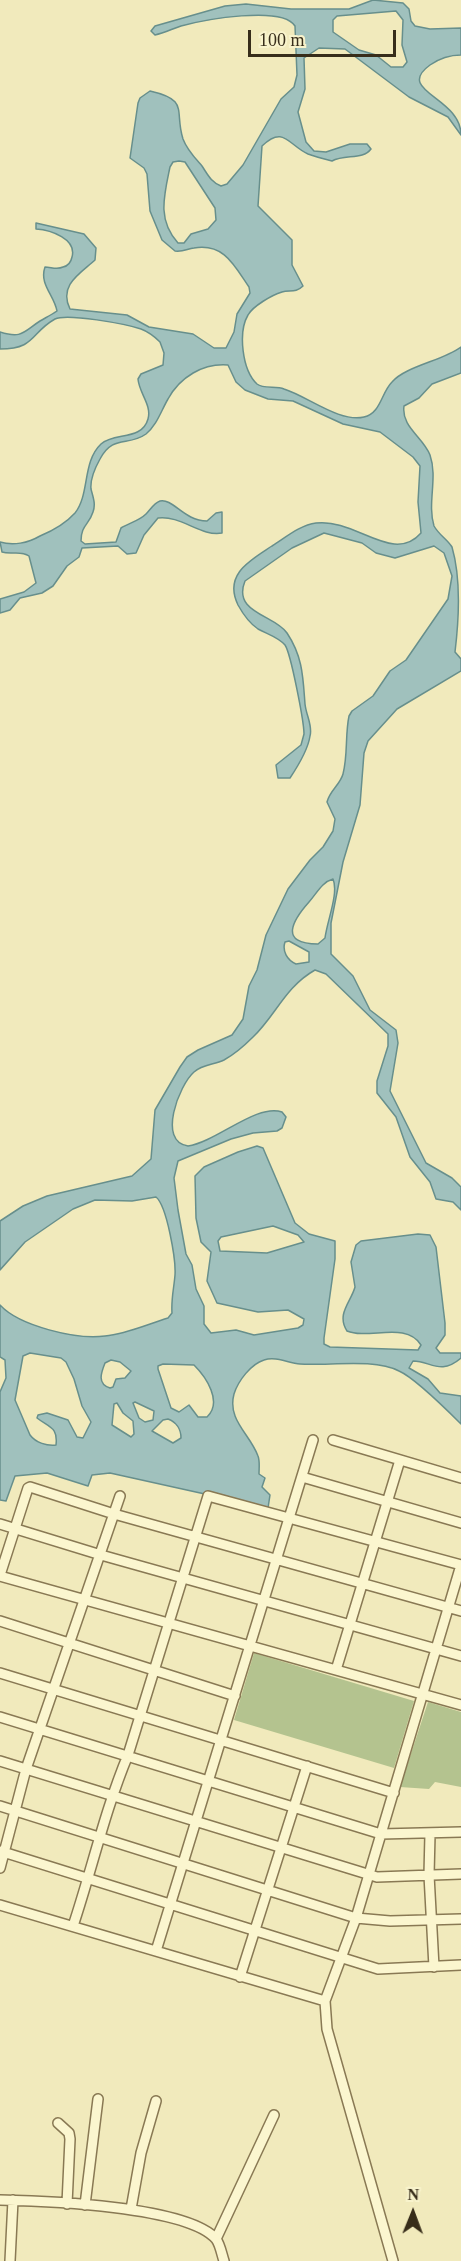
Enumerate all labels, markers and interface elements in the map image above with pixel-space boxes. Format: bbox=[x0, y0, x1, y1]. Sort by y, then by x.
scale bar bbox=[251, 18, 400, 56]
text: 100 m bbox=[259, 30, 305, 50]
north arrow bbox=[383, 2183, 443, 2243]
text: N bbox=[407, 2186, 419, 2203]

